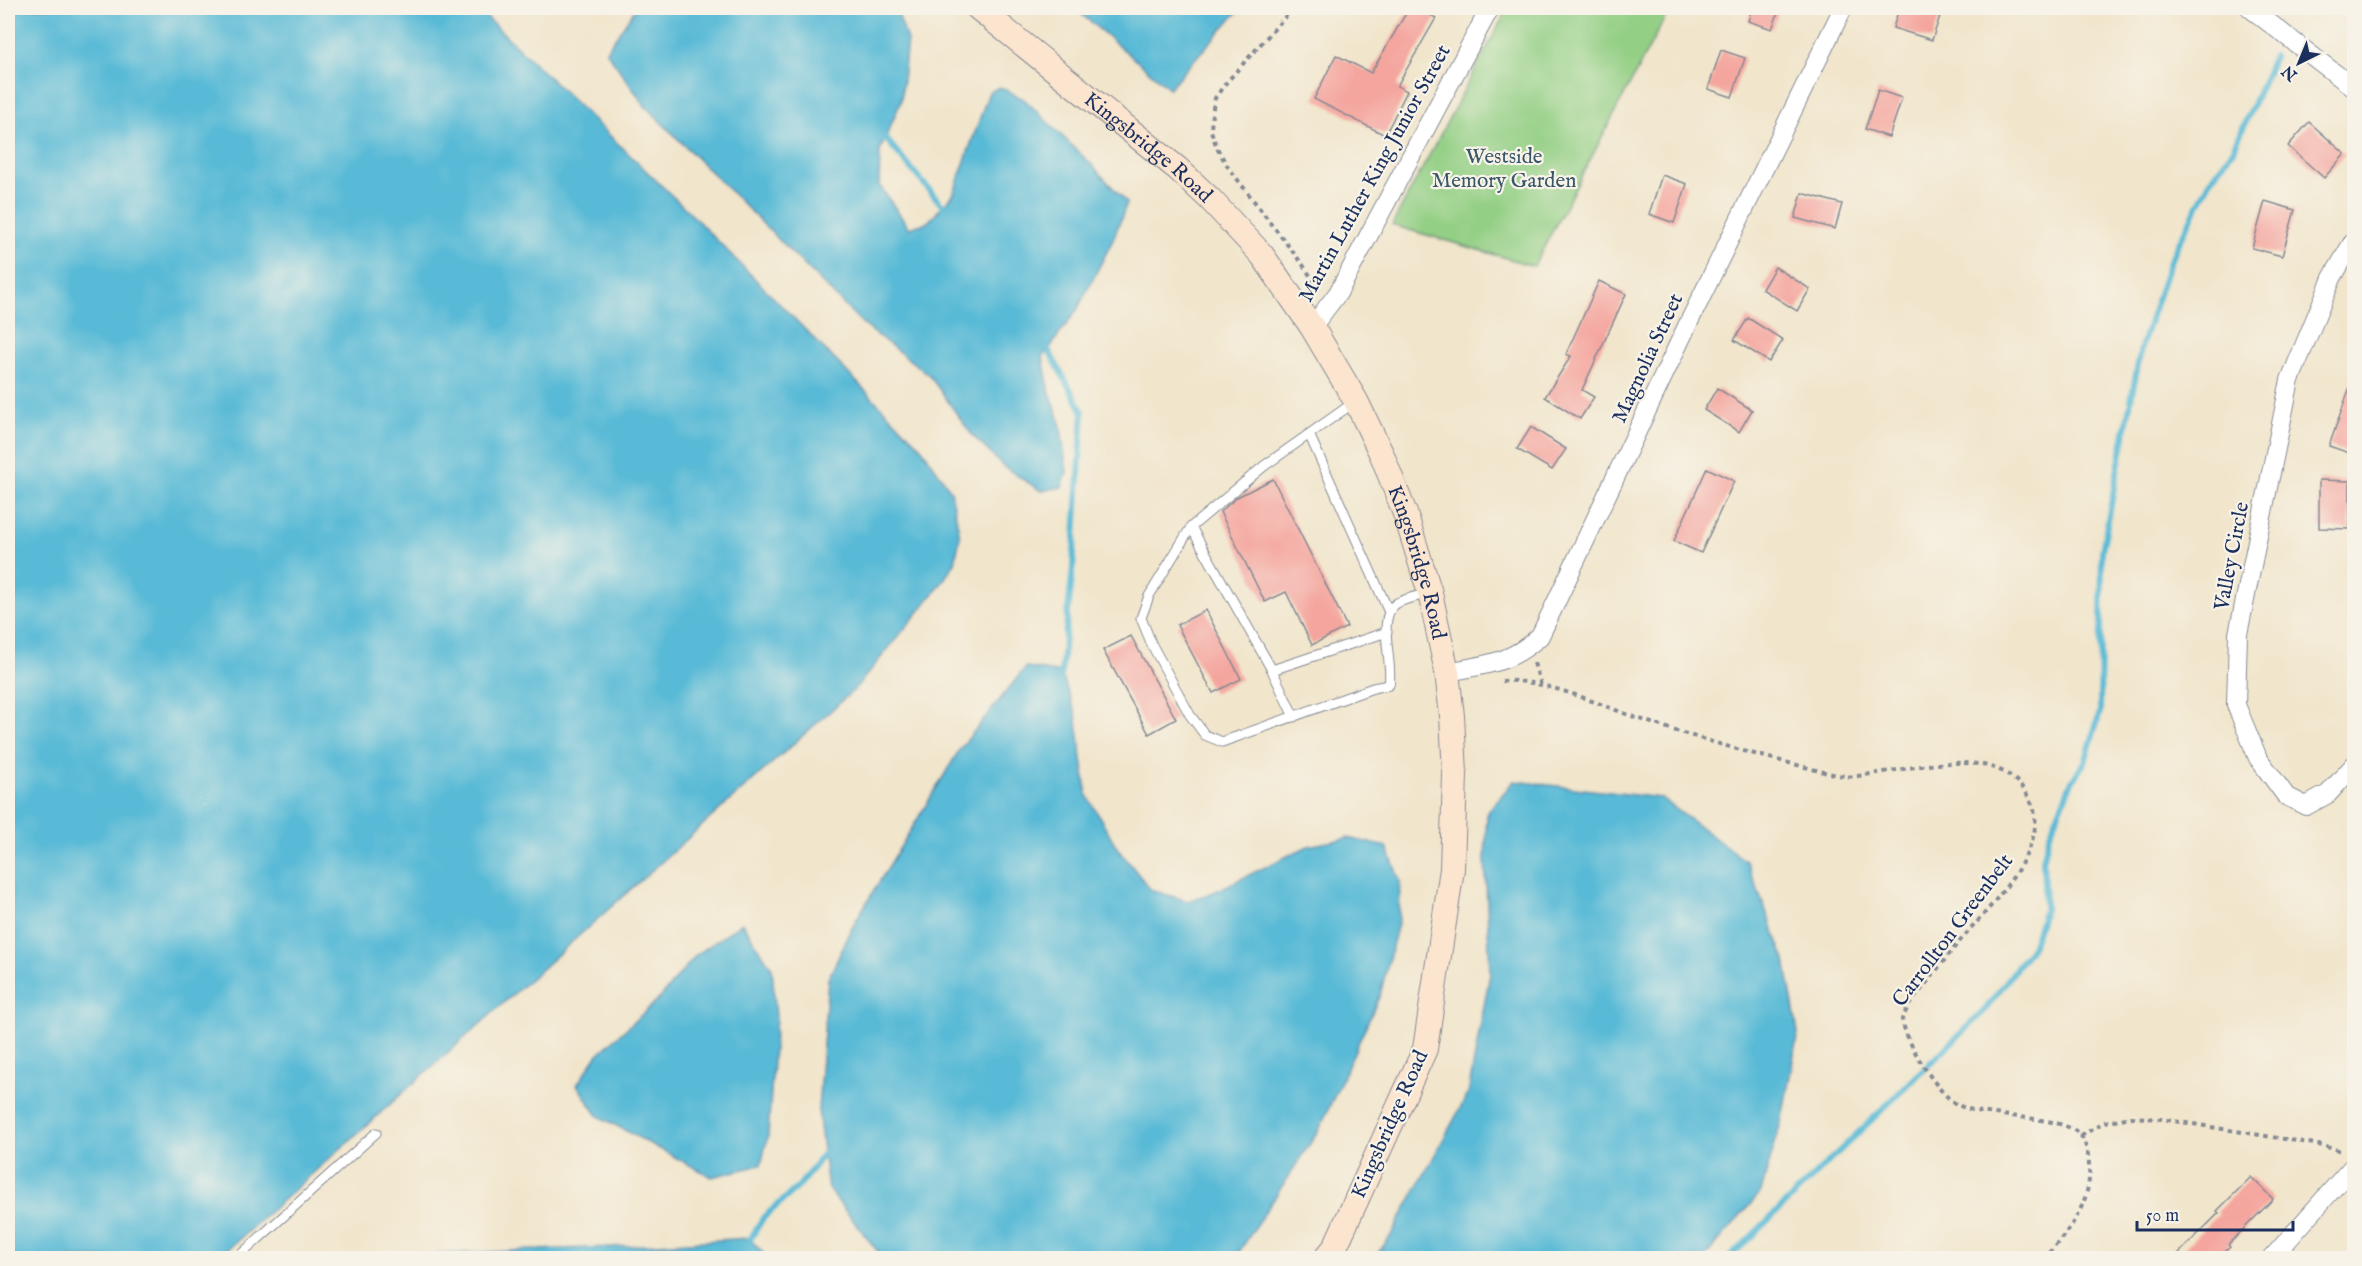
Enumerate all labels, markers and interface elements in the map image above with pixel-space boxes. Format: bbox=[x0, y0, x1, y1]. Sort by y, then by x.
north arrow bbox=[2269, 33, 2329, 93]
street label: Martin Luther King Junior Street bbox=[1293, 40, 1458, 307]
text: N bbox=[2278, 60, 2303, 85]
street label: Kingsbridge Road bbox=[1078, 87, 1218, 210]
park label: Westside Memory Garden bbox=[1432, 144, 1576, 195]
street label: Magnolia Street bbox=[1607, 290, 1690, 428]
street label: Kingsbridge Road bbox=[1380, 482, 1452, 643]
street label: Valley Circle bbox=[2209, 499, 2256, 614]
street label: Carrollton Greenbelt bbox=[1887, 849, 2020, 1013]
street label: Kingsbridge Road bbox=[1346, 1046, 1435, 1203]
scale bar bbox=[2137, 1194, 2293, 1232]
text: 50 m bbox=[2146, 1205, 2179, 1228]

